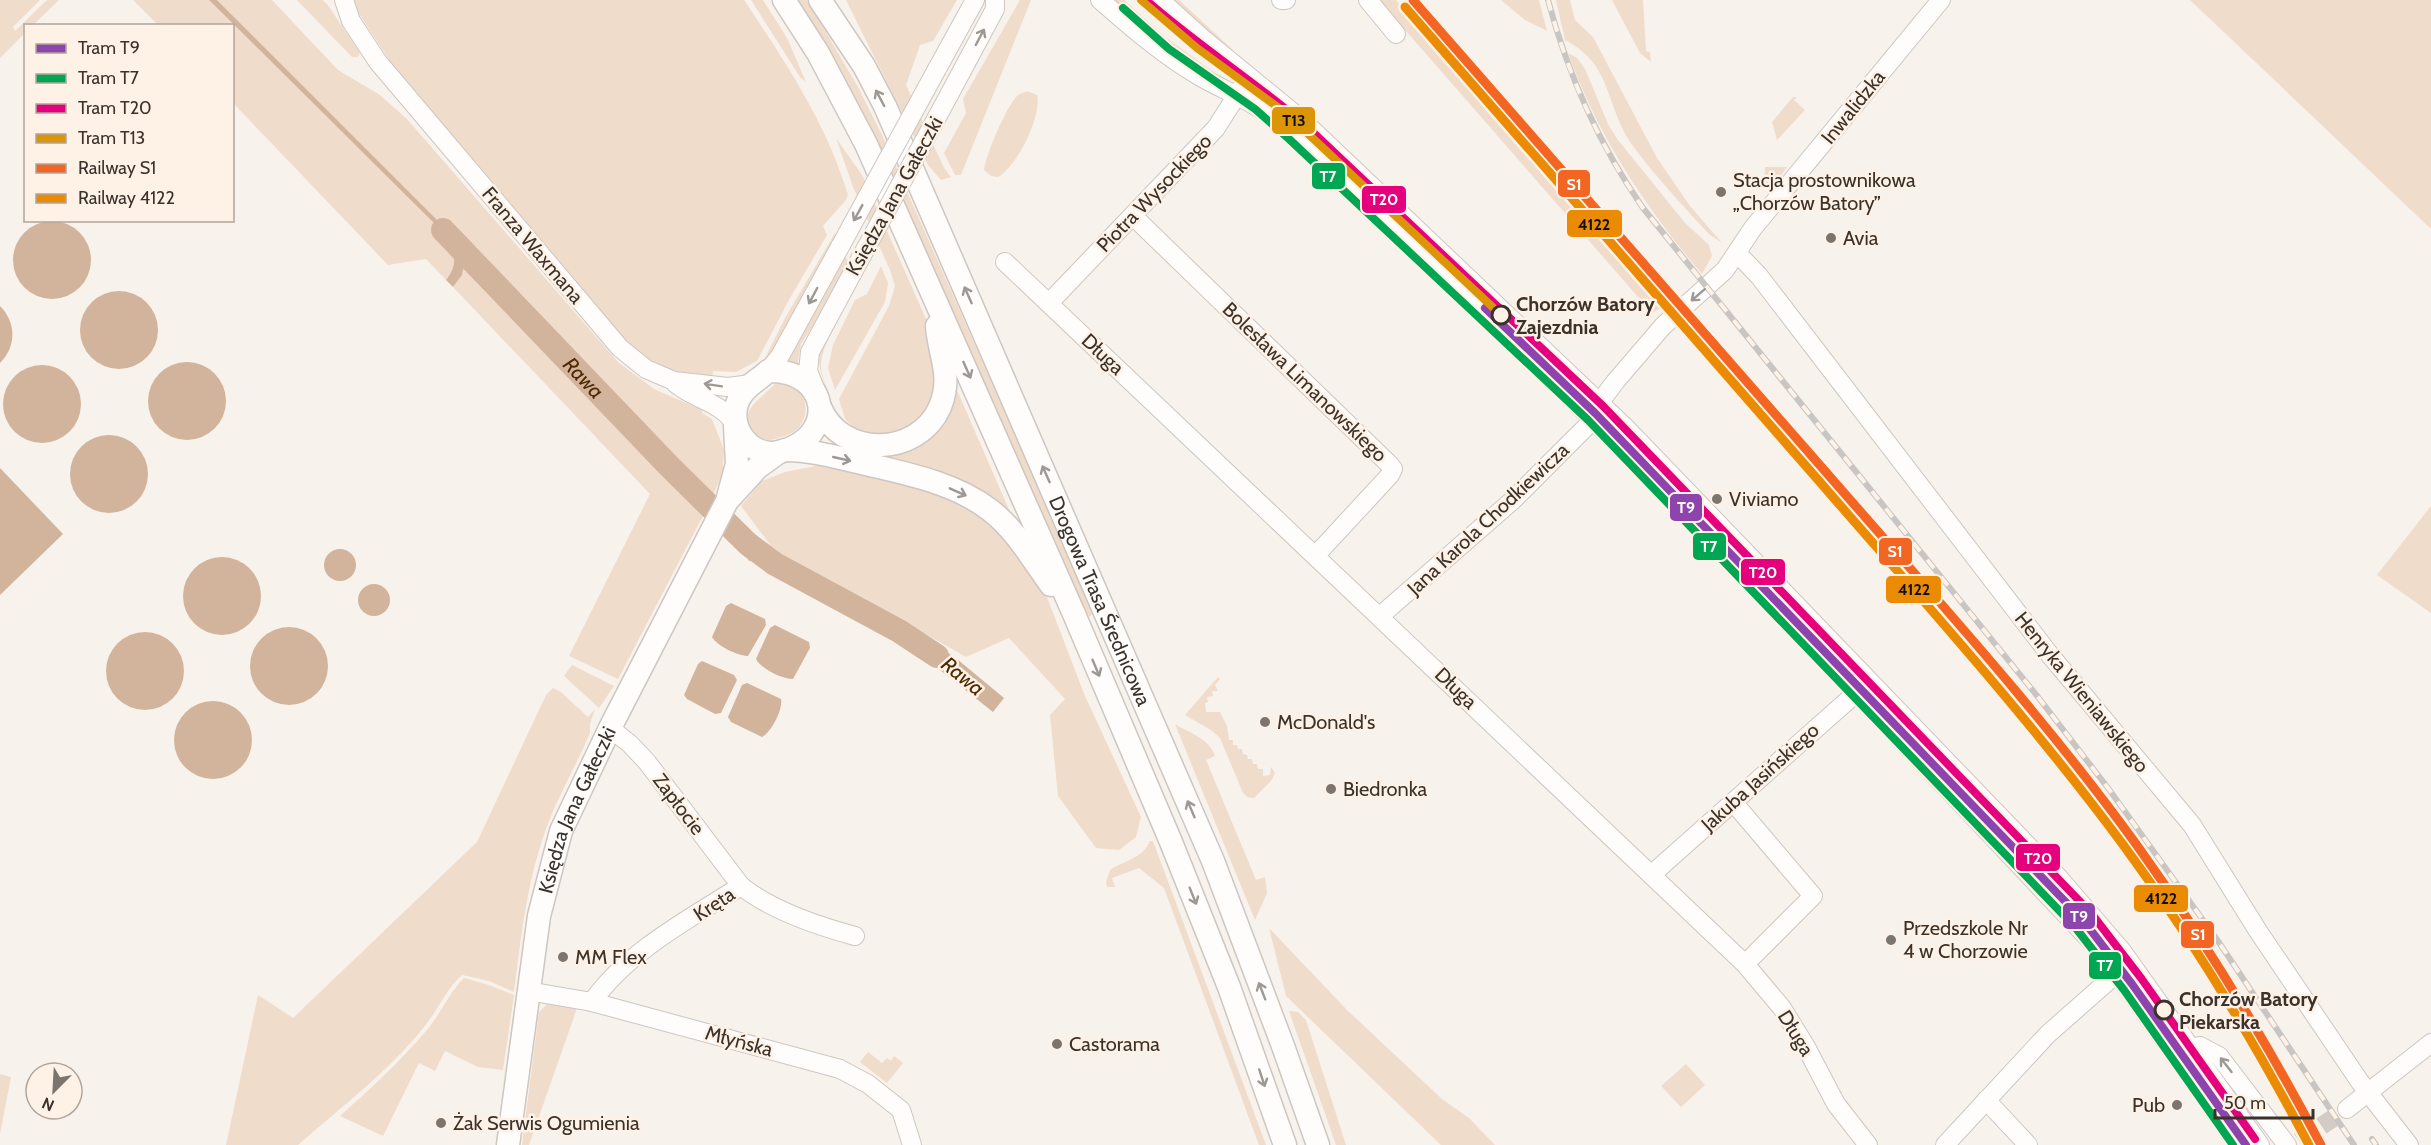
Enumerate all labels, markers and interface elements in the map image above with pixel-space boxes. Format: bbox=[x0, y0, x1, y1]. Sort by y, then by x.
legend bbox=[24, 24, 234, 222]
one-way arrow bbox=[975, 29, 986, 47]
text: Tram T9 bbox=[78, 37, 140, 59]
street label: Inwalidzka bbox=[1816, 65, 1890, 149]
text: Tram T7 bbox=[78, 67, 139, 89]
one-way arrow bbox=[874, 90, 886, 107]
text: Tram T20 bbox=[78, 97, 152, 119]
line badge: T13 bbox=[1271, 106, 1316, 135]
text: T13 bbox=[1282, 111, 1306, 130]
street label: Księdza Jana Gałeczki bbox=[840, 112, 948, 280]
text: Tram T13 bbox=[78, 127, 145, 149]
street label: Piotra Wysockiego bbox=[1092, 129, 1216, 257]
text: Railway S1 bbox=[78, 157, 156, 179]
line badge: T7 bbox=[1311, 162, 1346, 190]
text: T7 bbox=[1319, 167, 1337, 186]
place label: Stacja prostownikowa „Chorzów Batory” bbox=[1733, 168, 1916, 215]
line badge: S1 bbox=[1557, 169, 1591, 198]
text: S1 bbox=[1566, 175, 1582, 194]
street label: Franza Waxmana bbox=[477, 182, 589, 309]
line badge: T20 bbox=[1361, 185, 1407, 214]
marker: Stacja prostownikowa „Chorzów Batory” bbox=[1714, 185, 1728, 199]
text: Railway 4122 bbox=[78, 187, 175, 209]
text: T20 bbox=[1370, 190, 1398, 209]
one-way arrow bbox=[852, 204, 864, 221]
line badge: 4122 bbox=[1566, 209, 1623, 238]
text: 4122 bbox=[1578, 215, 1610, 234]
place label: Avia bbox=[1843, 226, 1879, 250]
marker: Avia bbox=[1824, 231, 1838, 245]
one-way arrow bbox=[807, 287, 819, 304]
one-way arrow bbox=[961, 287, 973, 305]
one-way arrow bbox=[1690, 289, 1706, 302]
place label: Chorzów Batory Zajezdnia bbox=[1516, 292, 1655, 339]
street label: Bolesława Limanowskiego bbox=[1218, 297, 1392, 467]
marker: Chorzów Batory Zajezdnia bbox=[1491, 305, 1511, 325]
street label: Długa bbox=[1077, 328, 1129, 380]
water label: Rawa bbox=[558, 351, 610, 403]
one-way arrow bbox=[962, 361, 973, 379]
one-way arrow bbox=[703, 379, 723, 390]
street label: Jana Karola Chodkiewicza bbox=[1402, 438, 1574, 601]
one-way arrow bbox=[833, 453, 852, 465]
one-way arrow bbox=[1039, 465, 1050, 483]
one-way arrow bbox=[948, 487, 966, 498]
place label: Viviamo bbox=[1729, 487, 1799, 511]
street label: Drogowa Trasa Średnicowa bbox=[1044, 492, 1156, 710]
marker: Viviamo bbox=[1710, 492, 1724, 506]
line badge: T9 bbox=[1669, 493, 1703, 522]
text: T9 bbox=[1677, 498, 1695, 517]
line badge: T7 bbox=[1692, 532, 1727, 561]
text: T7 bbox=[1700, 537, 1718, 556]
line badge: S1 bbox=[1878, 537, 1913, 566]
text: S1 bbox=[1887, 542, 1903, 561]
line badge: T20 bbox=[1740, 558, 1786, 586]
text: T20 bbox=[1749, 563, 1777, 582]
line badge: 4122 bbox=[1885, 575, 1942, 604]
text: 4122 bbox=[1898, 580, 1930, 599]
street label: Henryka Wieniawskiego bbox=[2010, 607, 2154, 777]
water label: Rawa bbox=[936, 651, 990, 701]
one-way arrow bbox=[1091, 659, 1102, 677]
street label: Długa bbox=[1430, 662, 1482, 714]
place label: McDonald's bbox=[1277, 710, 1375, 734]
marker: McDonald's bbox=[1258, 715, 1272, 729]
street label: Jakuba Jasińskiego bbox=[1695, 718, 1824, 837]
street label: Księdza Jana Gałeczki bbox=[533, 723, 621, 896]
street label: Zapłocie bbox=[648, 769, 710, 839]
place label: Biedronka bbox=[1343, 777, 1427, 801]
marker: Biedronka bbox=[1324, 782, 1338, 796]
one-way arrow bbox=[1185, 801, 1196, 819]
line badge: T20 bbox=[2015, 843, 2061, 872]
text: T20 bbox=[2024, 849, 2052, 868]
street label: Kręta bbox=[689, 882, 739, 926]
line badge: 4122 bbox=[2133, 884, 2189, 913]
one-way arrow bbox=[1188, 886, 1199, 905]
text: 4122 bbox=[2145, 889, 2177, 908]
line badge: T9 bbox=[2062, 902, 2096, 930]
text: T9 bbox=[2070, 907, 2088, 926]
place label: Przedszkole Nr 4 w Chorzowie bbox=[1903, 916, 2029, 963]
line badge: S1 bbox=[2180, 920, 2215, 949]
text: S1 bbox=[2190, 925, 2206, 944]
marker: Przedszkole Nr 4 w Chorzowie bbox=[1884, 933, 1898, 947]
place label: MM Flex bbox=[575, 945, 647, 969]
marker: MM Flex bbox=[556, 950, 570, 964]
line badge: T7 bbox=[2088, 951, 2122, 980]
text: T7 bbox=[2096, 956, 2114, 975]
one-way arrow bbox=[1256, 982, 1267, 1001]
place label: Chorzów Batory Piekarska bbox=[2179, 987, 2318, 1034]
marker: Chorzów Batory Piekarska bbox=[2154, 1000, 2174, 1020]
street label: Długa bbox=[1773, 1006, 1819, 1061]
street label: Młyńska bbox=[703, 1020, 776, 1062]
place label: Castorama bbox=[1069, 1032, 1160, 1056]
marker: Castorama bbox=[1050, 1037, 1064, 1051]
one-way arrow bbox=[2219, 1058, 2232, 1074]
north arrow bbox=[24, 1061, 84, 1121]
one-way arrow bbox=[1258, 1068, 1269, 1087]
scale bar bbox=[2215, 1082, 2312, 1120]
text: 50 m bbox=[2224, 1092, 2266, 1114]
text: N bbox=[39, 1093, 57, 1115]
place label: Pub bbox=[2132, 1093, 2165, 1117]
marker: Pub bbox=[2170, 1098, 2184, 1112]
place label: Żak Serwis Ogumienia bbox=[453, 1111, 640, 1135]
marker: Żak Serwis Ogumienia bbox=[434, 1116, 448, 1130]

